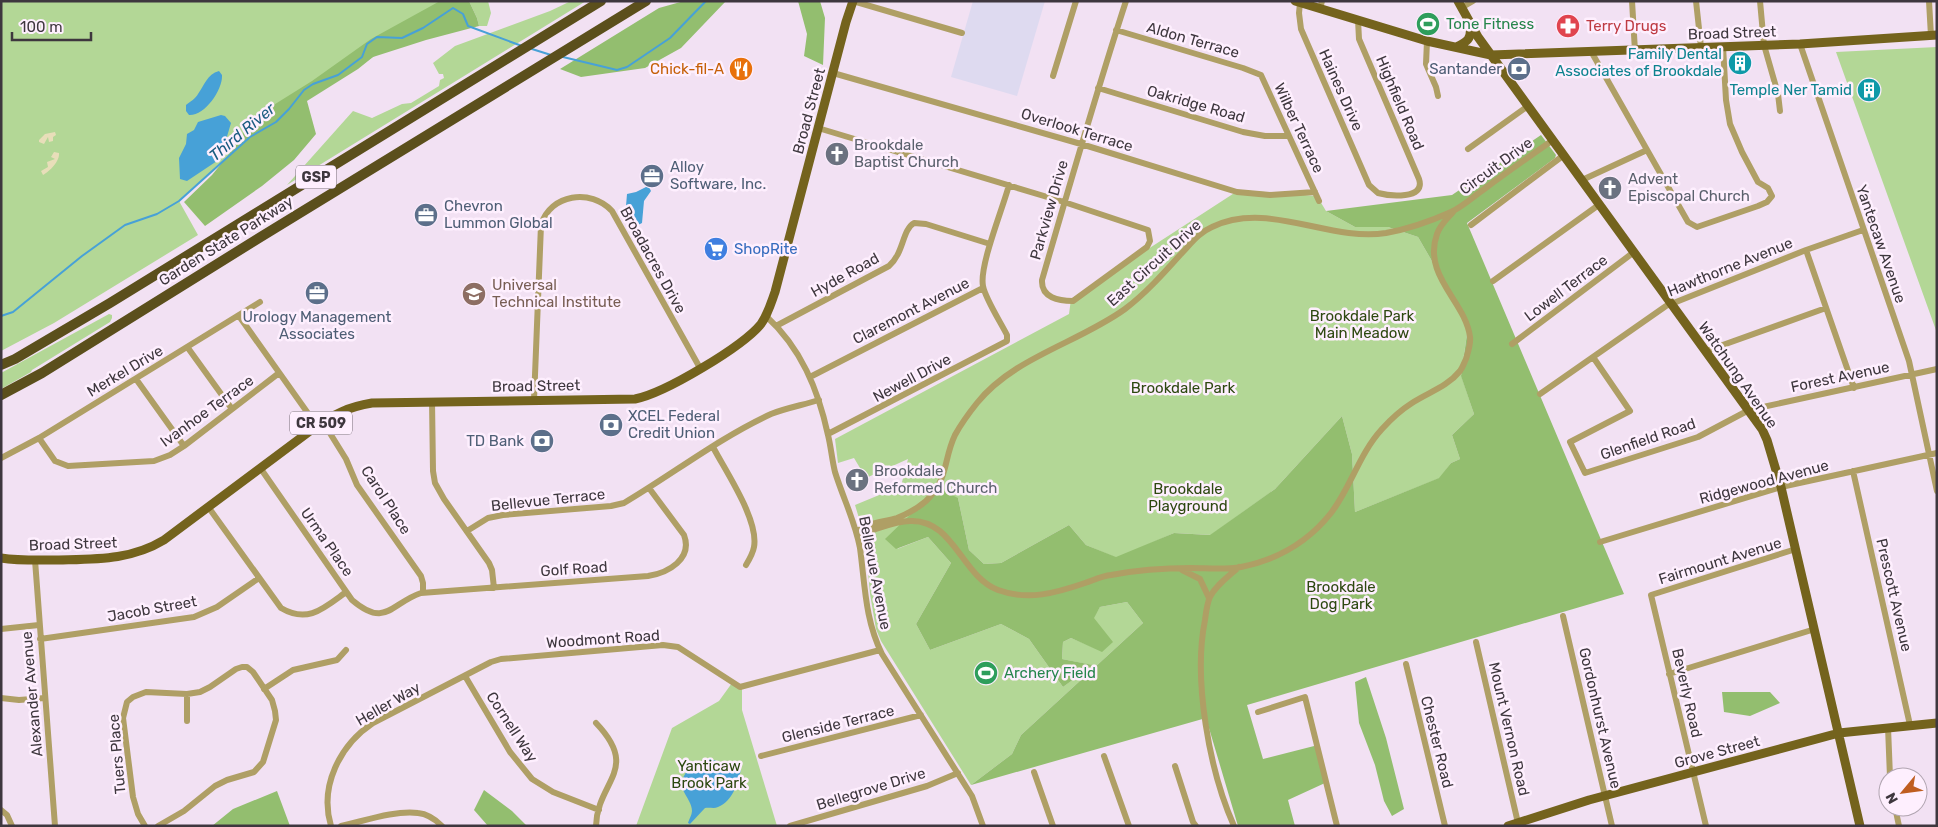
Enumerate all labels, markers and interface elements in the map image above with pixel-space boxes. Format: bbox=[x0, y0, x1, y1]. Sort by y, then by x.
scale bar bbox=[12, 10, 91, 42]
sports icon: Tone Fitness bbox=[1415, 11, 1441, 37]
pharmacy icon: Terry Drugs bbox=[1555, 13, 1581, 39]
place label: Tone Fitness bbox=[1446, 15, 1534, 33]
place label: Terry Drugs bbox=[1586, 17, 1667, 35]
text: 100 m bbox=[20, 18, 62, 36]
street label: Aldon Terrace bbox=[1145, 18, 1241, 62]
street label: Broad Street bbox=[1687, 22, 1777, 44]
place label: Family Dental Associates of Brookdale bbox=[1555, 45, 1722, 80]
street label: Haines Drive bbox=[1315, 46, 1367, 134]
building icon: Family Dental Associates of Brookdale bbox=[1727, 50, 1753, 76]
street label: Highfield Road bbox=[1372, 53, 1428, 153]
restaurant icon: Chick-fil-A bbox=[728, 56, 754, 82]
bank icon: Santander bbox=[1506, 56, 1532, 82]
place label: Chick-fil-A bbox=[650, 60, 724, 78]
place label: Santander bbox=[1429, 60, 1502, 78]
street label: Broad Street bbox=[789, 66, 829, 156]
building icon: Temple Ner Tamid bbox=[1856, 77, 1882, 103]
street label: Wilber Terrace bbox=[1270, 80, 1328, 176]
street label: Oakridge Road bbox=[1145, 81, 1247, 127]
place label: Temple Ner Tamid bbox=[1729, 81, 1852, 99]
water label: Third River bbox=[205, 98, 279, 165]
street label: Overlook Terrace bbox=[1019, 104, 1135, 156]
street label: Circuit Drive bbox=[1456, 134, 1536, 198]
place label: Brookdale Baptist Church bbox=[854, 136, 959, 171]
church icon: Brookdale Baptist Church bbox=[824, 141, 850, 167]
place label: Alloy Software, Inc. bbox=[670, 158, 766, 193]
street label: Parkview Drive bbox=[1026, 158, 1072, 262]
office icon: Alloy Software, Inc. bbox=[639, 163, 665, 189]
road number: GSP bbox=[296, 166, 336, 188]
place label: Advent Episcopal Church bbox=[1628, 170, 1750, 205]
church icon: Advent Episcopal Church bbox=[1597, 175, 1623, 201]
street label: Yantecaw Avenue bbox=[1852, 183, 1910, 305]
street label: Garden State Parkway bbox=[156, 192, 296, 290]
place label: Chevron Lummon Global bbox=[444, 197, 553, 232]
office icon: Chevron Lummon Global bbox=[413, 202, 439, 228]
street label: Broadacres Drive bbox=[616, 203, 690, 317]
street label: East Circuit Drive bbox=[1103, 216, 1205, 310]
street label: Hawthorne Avenue bbox=[1665, 234, 1795, 300]
supermarket icon: ShopRite bbox=[703, 236, 729, 262]
place label: ShopRite bbox=[734, 240, 798, 258]
street label: Hyde Road bbox=[808, 249, 882, 301]
street label: Lowell Terrace bbox=[1521, 251, 1611, 325]
street label: Claremont Avenue bbox=[850, 274, 972, 348]
place label: Universal Technical Institute bbox=[492, 276, 621, 311]
office icon: Urology Management Associates bbox=[304, 280, 330, 306]
school or university icon: Universal Technical Institute bbox=[461, 281, 487, 307]
park label: Brookdale Park Main Meadow bbox=[1310, 307, 1414, 342]
place label: Urology Management Associates bbox=[243, 308, 392, 343]
street label: Watchung Avenue bbox=[1694, 318, 1782, 432]
street label: Merkel Drive bbox=[84, 341, 166, 401]
street label: Newell Drive bbox=[870, 350, 954, 406]
street label: Forest Avenue bbox=[1789, 358, 1891, 396]
street label: Ivanhoe Terrace bbox=[157, 371, 257, 451]
street label: Broad Street bbox=[492, 376, 580, 396]
park label: Brookdale Park bbox=[1131, 379, 1235, 397]
place label: XCEL Federal Credit Union bbox=[628, 407, 720, 442]
road number: CR 509 bbox=[290, 412, 352, 434]
bank icon: XCEL Federal Credit Union bbox=[598, 412, 624, 438]
street label: Glenfield Road bbox=[1598, 414, 1698, 464]
bank icon: TD Bank bbox=[529, 428, 555, 454]
place label: TD Bank bbox=[466, 432, 524, 450]
street label: Ridgewood Avenue bbox=[1697, 456, 1831, 508]
street label: Carol Place bbox=[357, 462, 415, 538]
place label: Brookdale Reformed Church bbox=[874, 462, 997, 497]
church icon: Brookdale Reformed Church bbox=[844, 467, 870, 493]
park label: Brookdale Playground bbox=[1148, 480, 1228, 515]
street label: Bellevue Terrace bbox=[490, 485, 606, 515]
street label: Urma Place bbox=[297, 504, 357, 580]
street label: Bellevue Avenue bbox=[855, 515, 895, 631]
street label: Broad Street bbox=[28, 533, 118, 555]
street label: Fairmount Avenue bbox=[1656, 534, 1784, 588]
street label: Prescott Avenue bbox=[1872, 537, 1916, 653]
street label: Golf Road bbox=[540, 558, 608, 580]
park label: Brookdale Dog Park bbox=[1306, 578, 1376, 613]
street label: Jacob Street bbox=[106, 592, 198, 626]
street label: Woodmont Road bbox=[546, 626, 660, 652]
street label: Alexander Avenue bbox=[18, 631, 46, 757]
street label: Gordonhurst Avenue bbox=[1575, 646, 1625, 790]
street label: Beverly Road bbox=[1668, 647, 1706, 739]
sports icon: Archery Field bbox=[973, 660, 999, 686]
street label: Mount Vernon Road bbox=[1485, 660, 1533, 798]
place label: Archery Field bbox=[1004, 664, 1096, 682]
street label: Heller Way bbox=[352, 678, 424, 730]
street label: Cornell Way bbox=[483, 688, 541, 766]
street label: Chester Road bbox=[1417, 694, 1457, 790]
street label: Glenside Terrace bbox=[780, 701, 896, 747]
street label: Tuers Place bbox=[105, 713, 129, 795]
street label: Grove Street bbox=[1672, 732, 1762, 772]
park label: Yanticaw Brook Park bbox=[671, 757, 747, 792]
street label: Bellegrove Drive bbox=[814, 764, 928, 814]
north arrow bbox=[1878, 767, 1928, 817]
text: N bbox=[1882, 790, 1902, 807]

